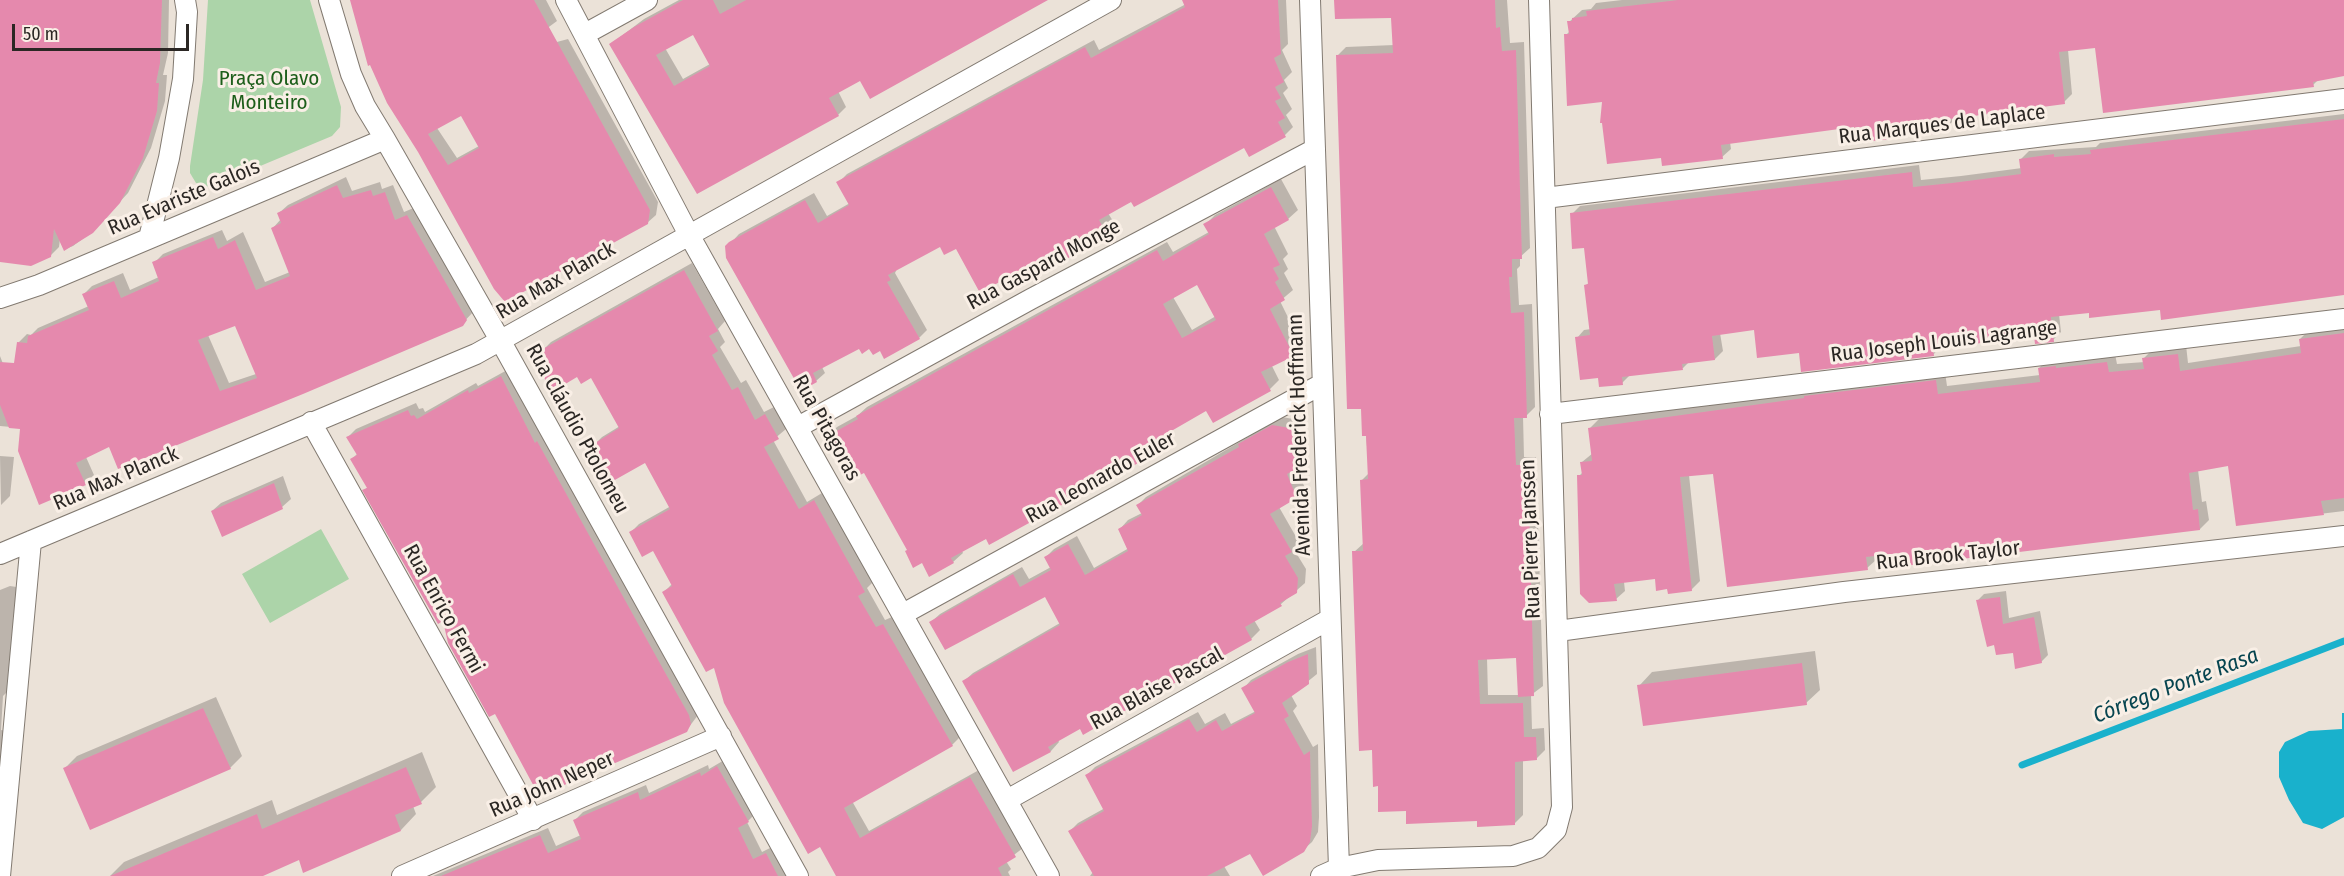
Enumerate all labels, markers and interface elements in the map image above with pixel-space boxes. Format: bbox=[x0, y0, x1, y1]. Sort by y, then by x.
scale bar bbox=[15, 12, 192, 50]
text: 50 m bbox=[23, 23, 59, 45]
park label: Praça Olavo Monteiro bbox=[219, 66, 319, 116]
street label: Rua Marques de Laplace bbox=[1837, 100, 2047, 150]
street label: Rua Evariste Galois bbox=[104, 155, 264, 241]
street label: Rua Gaspard Monge bbox=[963, 214, 1125, 316]
street label: Rua Max Planck bbox=[492, 237, 620, 325]
street label: Avenida Frederick Hoffmann bbox=[1283, 314, 1317, 556]
street label: Rua Joseph Louis Lagrange bbox=[1829, 316, 2059, 368]
street label: Rua Cláudio Ptolomeu bbox=[520, 340, 634, 518]
street label: Rua Pitagoras bbox=[787, 371, 865, 485]
street label: Rua Leonardo Euler bbox=[1022, 427, 1180, 529]
street label: Rua Max Planck bbox=[50, 441, 182, 517]
street label: Rua Pierre Janssen bbox=[1516, 459, 1546, 619]
street label: Rua Brook Taylor bbox=[1875, 536, 2021, 576]
street label: Rua Enrico Fermi bbox=[397, 540, 489, 678]
street label: Rua Blaise Pascal bbox=[1086, 642, 1228, 736]
water label: Córrego Ponte Rasa bbox=[2090, 642, 2262, 730]
street label: Rua John Neper bbox=[486, 746, 618, 824]

